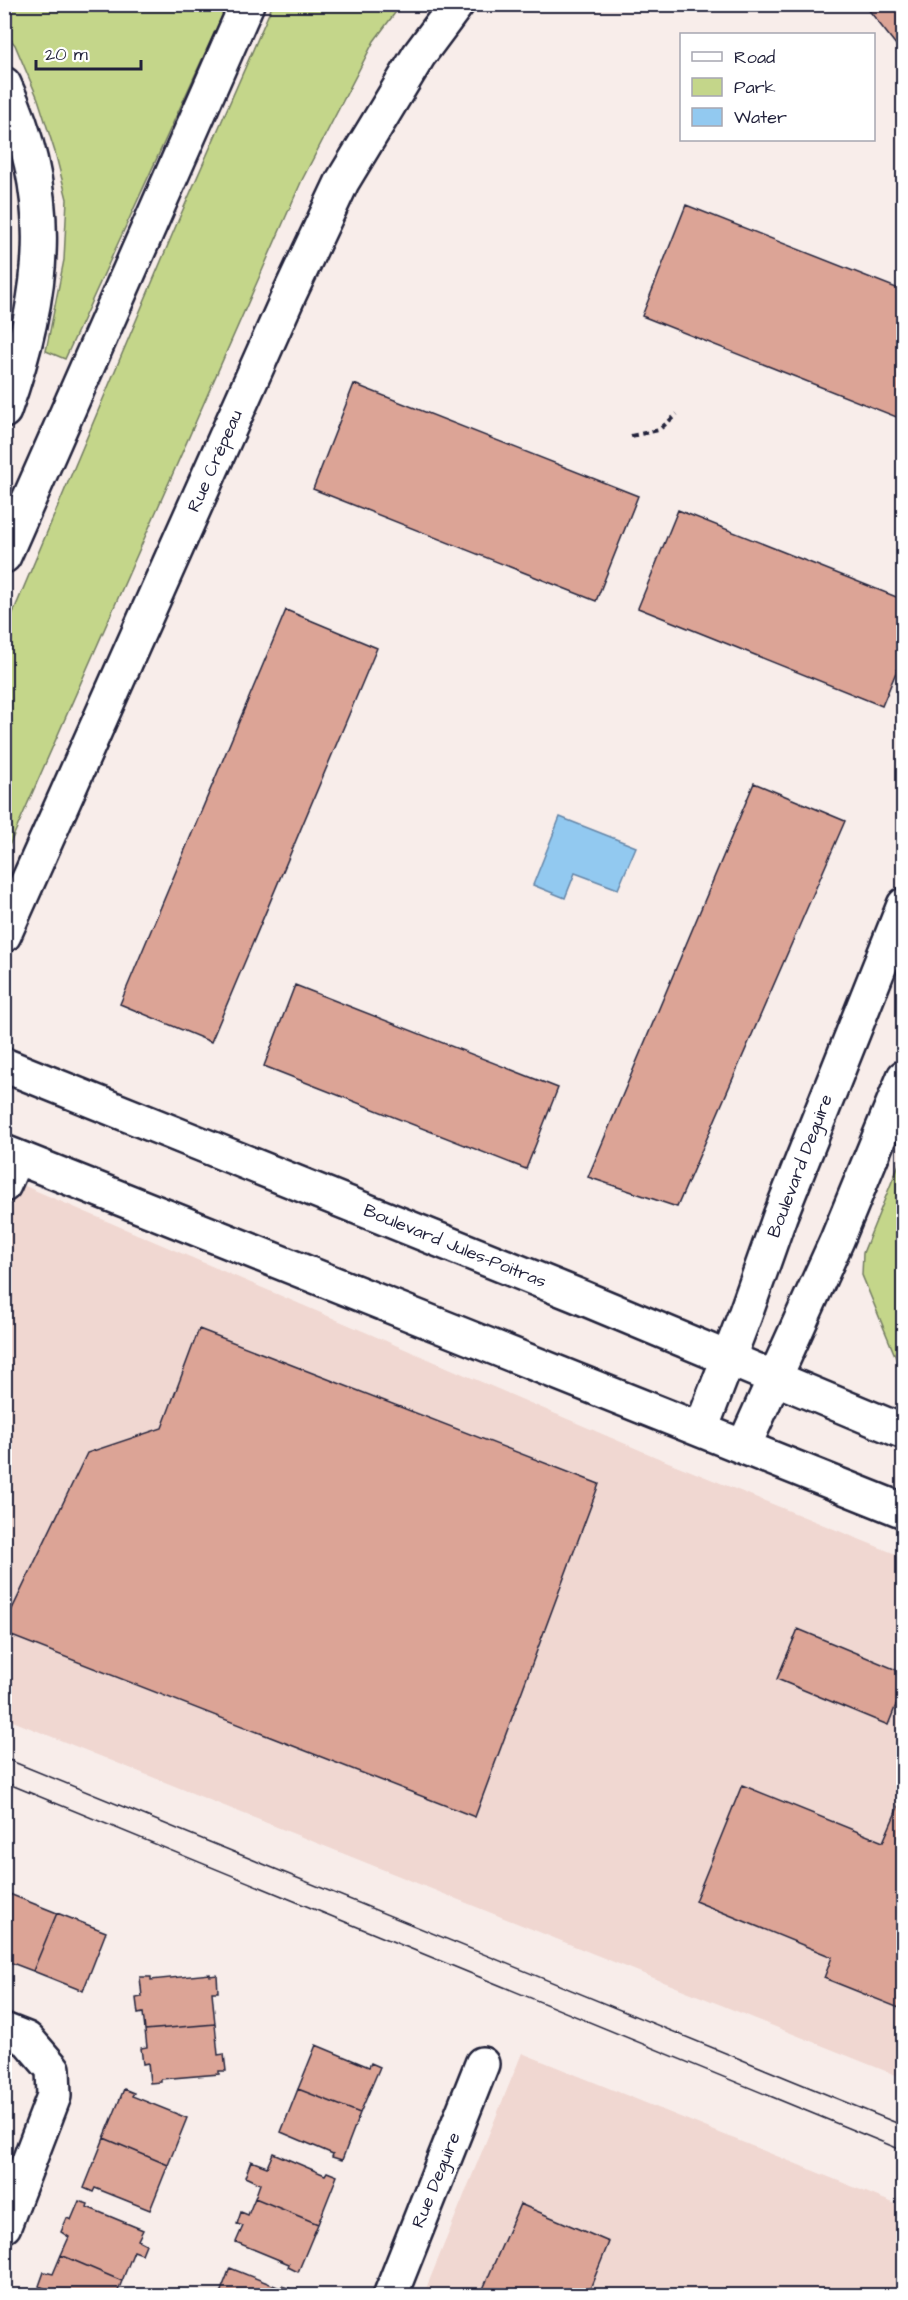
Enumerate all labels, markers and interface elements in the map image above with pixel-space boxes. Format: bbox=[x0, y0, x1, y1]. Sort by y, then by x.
scale bar bbox=[36, 33, 141, 71]
legend bbox=[680, 33, 875, 141]
text: 20 m bbox=[45, 42, 88, 67]
text: Road bbox=[734, 45, 775, 70]
text: Park bbox=[734, 75, 776, 100]
text: Water bbox=[734, 105, 787, 130]
street label: Rue Crépeau bbox=[181, 406, 249, 516]
street label: Boulevard Deguire bbox=[761, 1090, 840, 1242]
street label: Boulevard Jules-Poitras bbox=[360, 1198, 550, 1294]
street label: Rue Deguire bbox=[405, 2128, 468, 2232]

